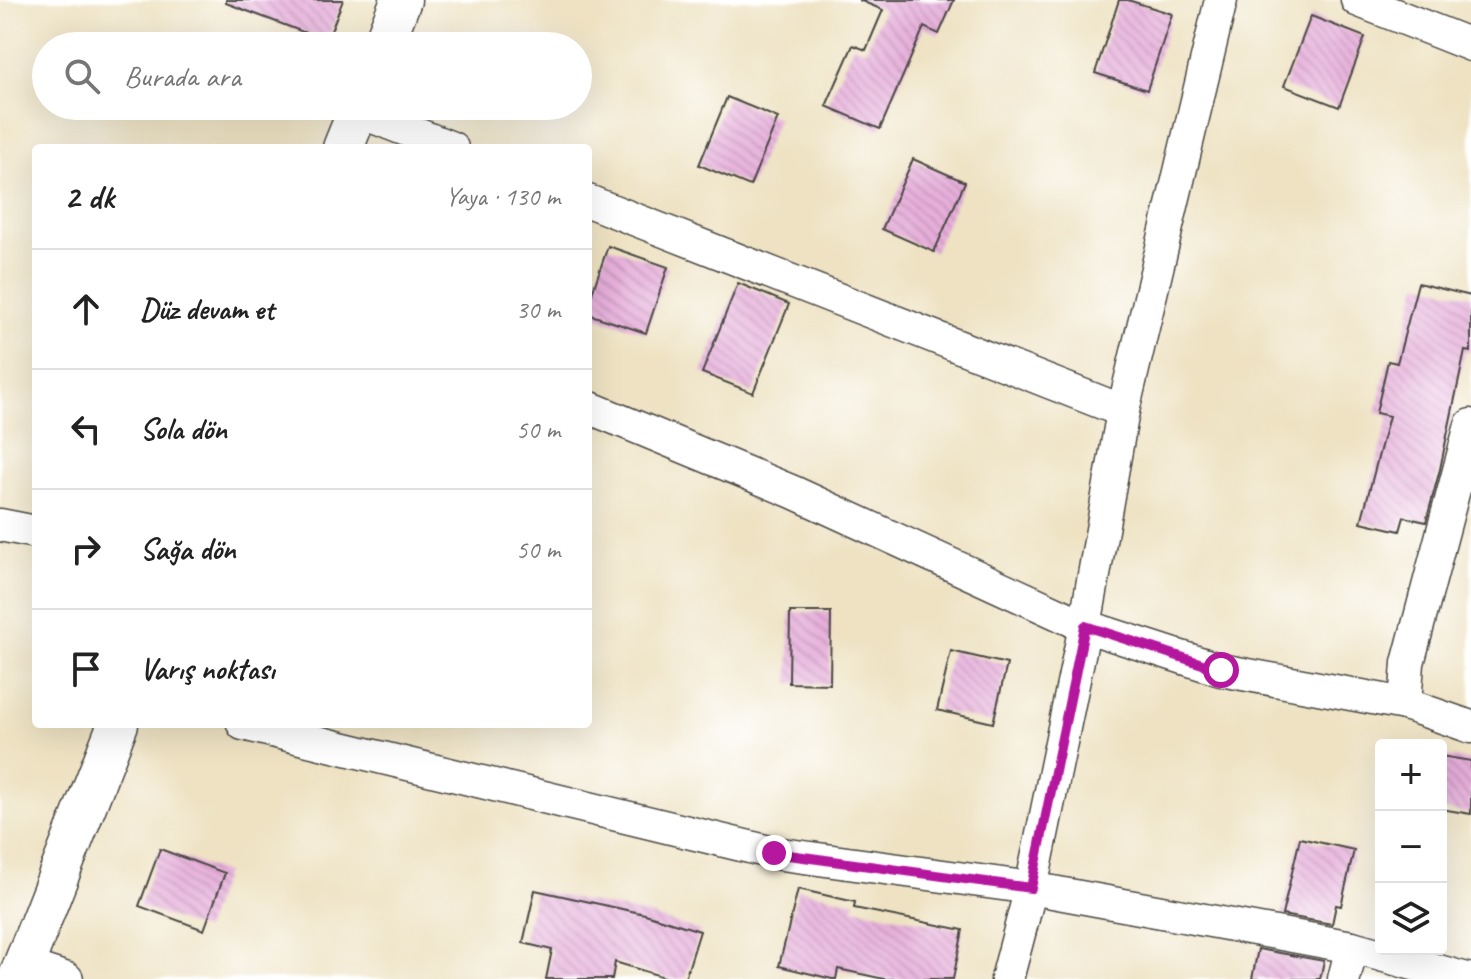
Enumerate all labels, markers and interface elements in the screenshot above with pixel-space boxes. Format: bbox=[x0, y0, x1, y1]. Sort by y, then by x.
search box bbox=[32, 32, 592, 120]
icon: search bbox=[60, 54, 104, 98]
text: Burada ara bbox=[124, 57, 241, 95]
text: 2 dk bbox=[64, 175, 114, 218]
text: Yaya · 130 m bbox=[445, 180, 560, 213]
icon: ahead bbox=[64, 287, 108, 331]
text: Düz devam et bbox=[140, 290, 274, 328]
text: 30 m bbox=[516, 293, 560, 326]
icon: left bbox=[64, 407, 108, 451]
text: Sola dön bbox=[140, 410, 227, 448]
text: 50 m bbox=[516, 413, 560, 446]
icon: right bbox=[64, 527, 108, 571]
text: Sağa dön bbox=[140, 530, 236, 568]
text: 50 m bbox=[516, 533, 560, 566]
icon: arrive bbox=[64, 647, 108, 691]
text: Varış noktası bbox=[140, 650, 275, 688]
route start bbox=[1203, 652, 1239, 688]
map controls bbox=[1375, 739, 1447, 955]
button: + bbox=[1375, 739, 1447, 811]
button: − bbox=[1375, 811, 1447, 883]
route end bbox=[756, 835, 792, 871]
button: layers bbox=[1375, 883, 1447, 955]

